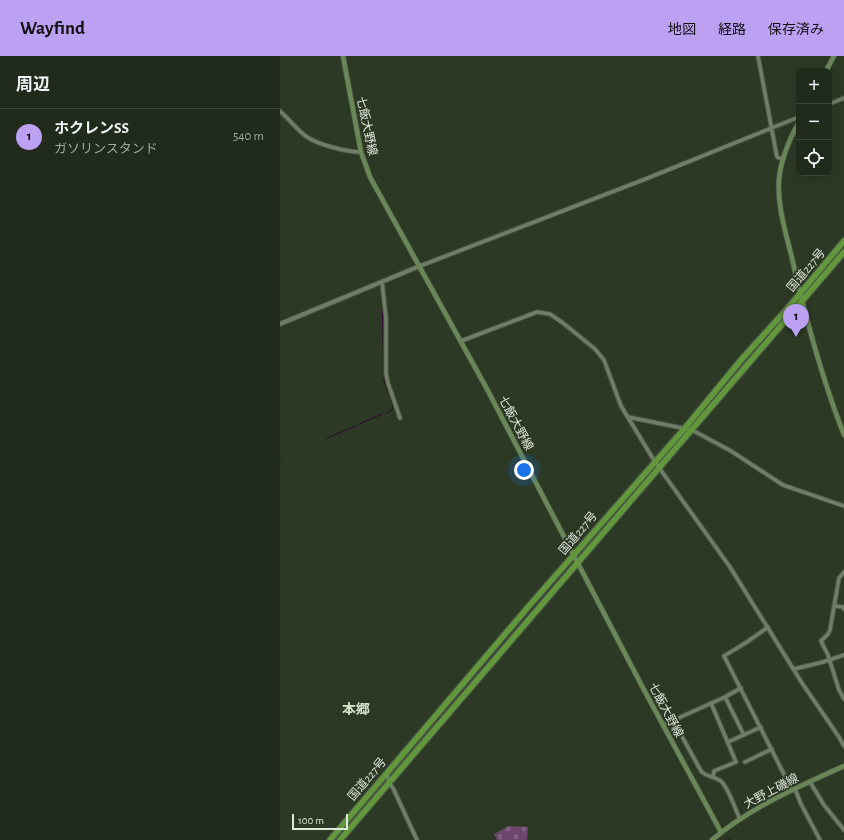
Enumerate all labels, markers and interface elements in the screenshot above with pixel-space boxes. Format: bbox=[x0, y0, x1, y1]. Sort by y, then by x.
text: Wayfind bbox=[20, 19, 85, 38]
text: 地図 bbox=[668, 23, 696, 37]
text: 経路 bbox=[718, 23, 746, 37]
text: 保存済み bbox=[768, 23, 824, 37]
map controls bbox=[796, 68, 832, 176]
button: + bbox=[796, 68, 832, 104]
text: 周辺 bbox=[16, 76, 50, 93]
street label: 七飯大野線 bbox=[355, 95, 380, 157]
button: − bbox=[796, 104, 832, 140]
text: ホクレンSS bbox=[54, 121, 129, 136]
text: 1 bbox=[27, 130, 31, 143]
text: 540 m bbox=[233, 130, 264, 143]
button: locate bbox=[796, 140, 832, 176]
text: ガソリンスタンド bbox=[54, 143, 158, 156]
street label: 国道227号 bbox=[784, 246, 827, 294]
pin: 1 bbox=[783, 304, 809, 337]
street label: 七飯大野線 bbox=[497, 393, 536, 452]
your location bbox=[514, 460, 534, 480]
street label: 国道227号 bbox=[556, 509, 599, 557]
street label: 七飯大野線 bbox=[647, 680, 686, 739]
district label: 本郷 bbox=[342, 702, 370, 717]
street label: 国道227号 bbox=[345, 755, 388, 803]
street label: 大野上磯線 bbox=[741, 771, 800, 810]
scale bar bbox=[292, 812, 348, 831]
text: 100 m bbox=[298, 815, 324, 826]

